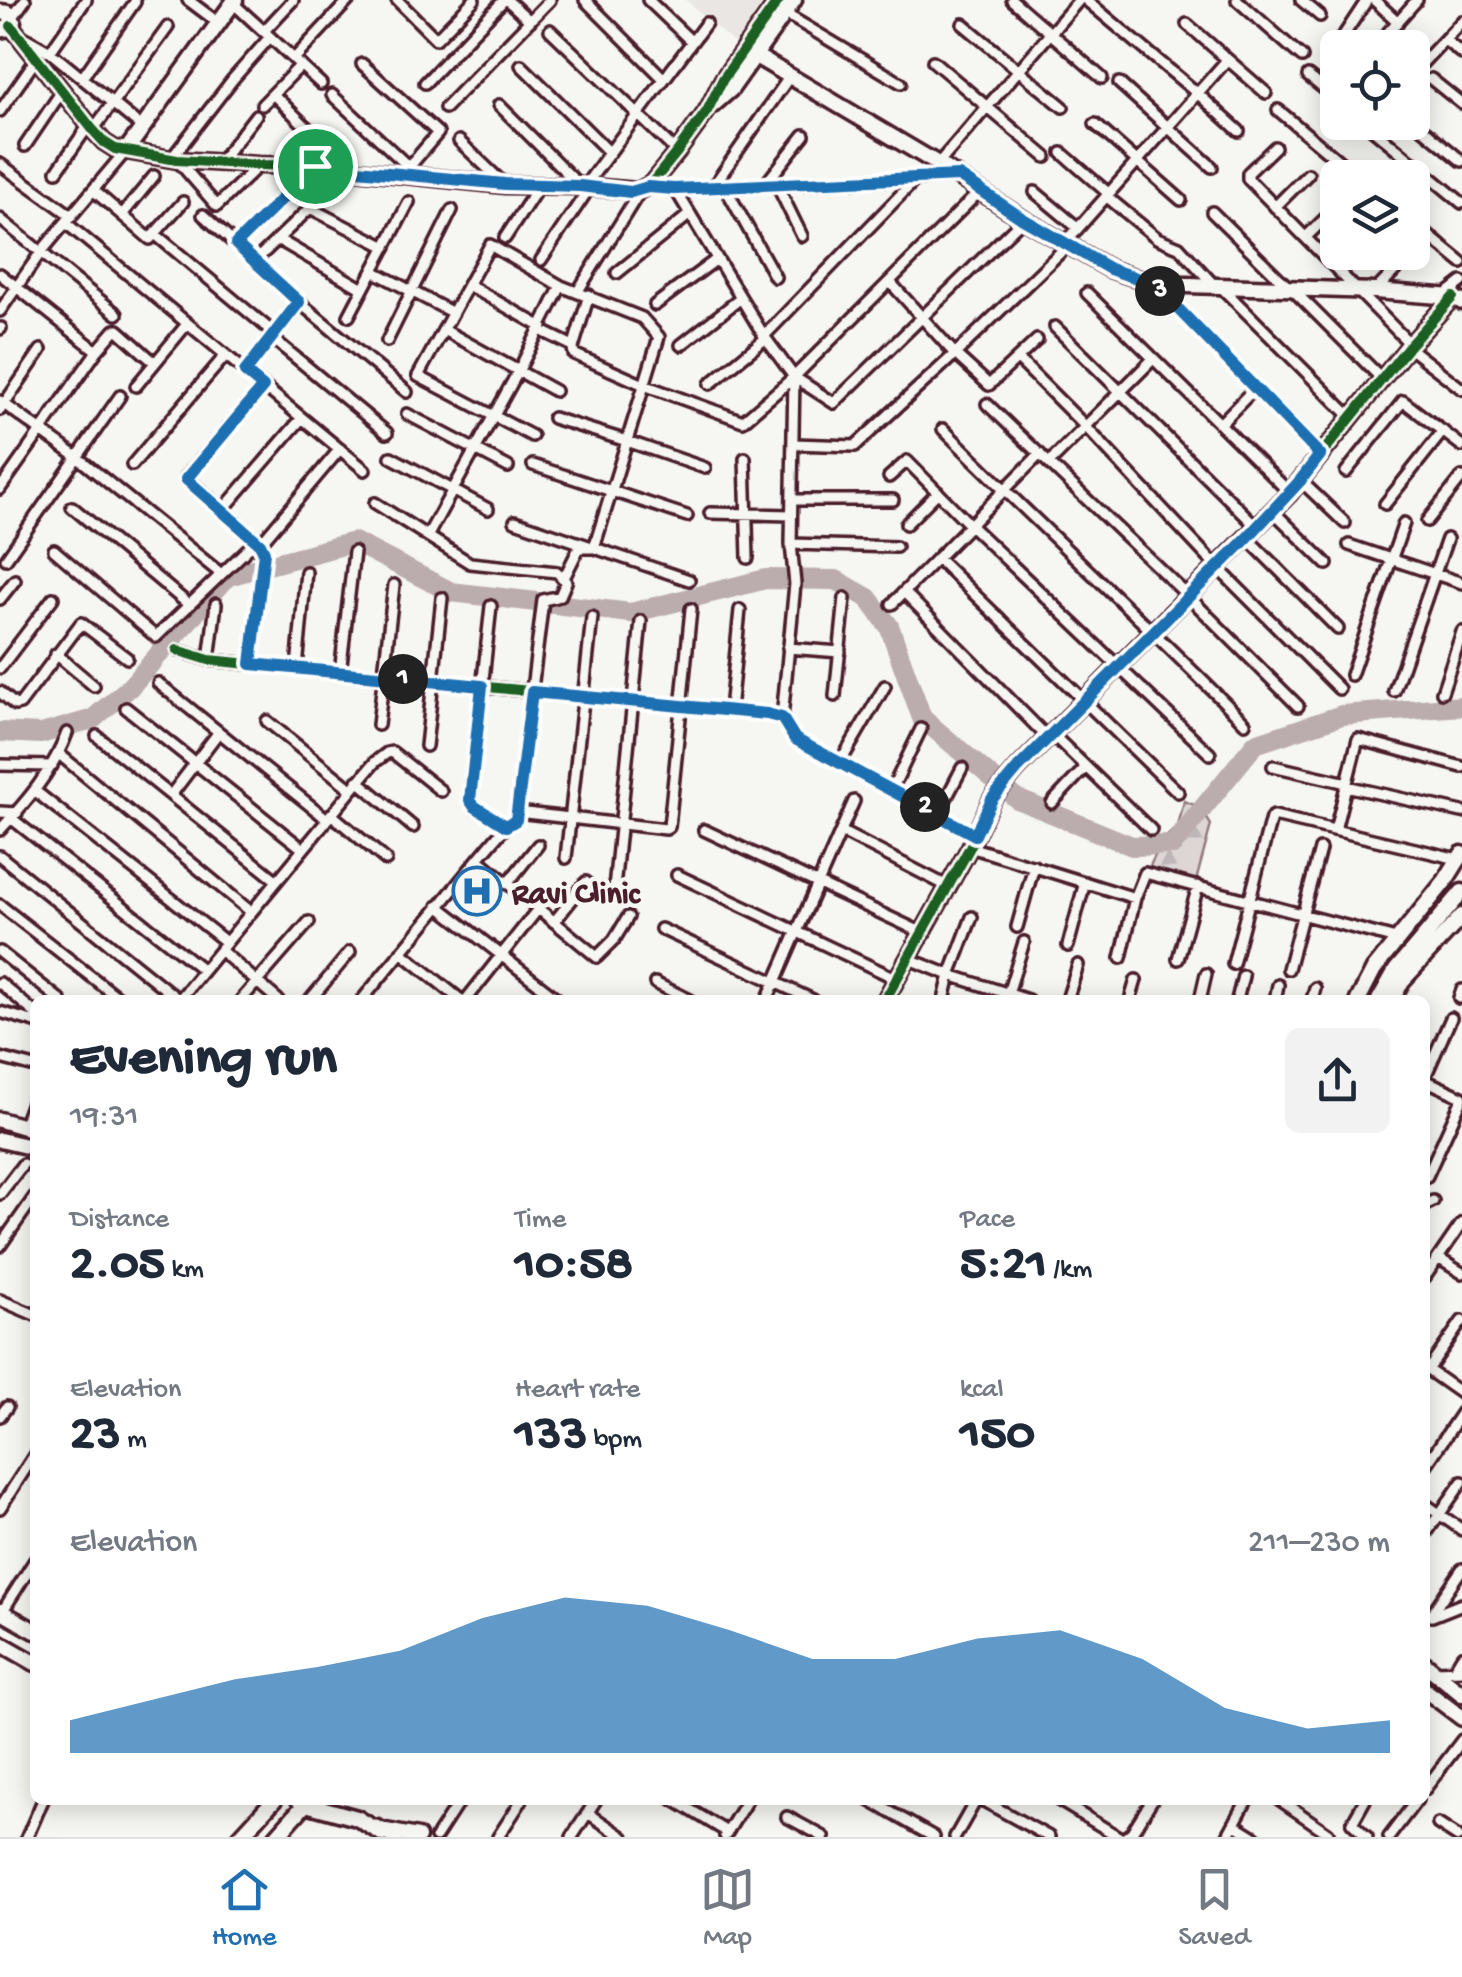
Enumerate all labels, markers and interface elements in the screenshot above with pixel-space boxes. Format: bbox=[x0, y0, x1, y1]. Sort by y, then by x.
map controls bbox=[1320, 30, 1430, 270]
button: locate bbox=[1320, 30, 1430, 140]
pin bbox=[273, 124, 358, 209]
icon: arrive bbox=[288, 139, 343, 194]
button: layers bbox=[1320, 160, 1430, 270]
pin: 3 bbox=[1135, 266, 1185, 316]
text: 3 bbox=[1153, 274, 1167, 307]
pin: 1 bbox=[378, 654, 428, 704]
text: 1 bbox=[397, 662, 409, 695]
pin: 2 bbox=[900, 782, 950, 832]
text: 2 bbox=[918, 790, 932, 823]
hospital icon: Ravi Clinic bbox=[451, 865, 503, 917]
place label: Ravi Clinic bbox=[511, 877, 642, 915]
button: share bbox=[1285, 1028, 1390, 1133]
text: Evening run bbox=[70, 1029, 337, 1093]
text: 19:31 bbox=[70, 1099, 139, 1137]
text: Distance bbox=[70, 1204, 169, 1237]
text: Time bbox=[515, 1204, 566, 1237]
text: Pace bbox=[960, 1204, 1015, 1237]
text: 2.05 bbox=[70, 1237, 165, 1296]
text: 10:58 bbox=[515, 1237, 633, 1296]
text: 5:21 bbox=[960, 1237, 1047, 1296]
text: km bbox=[165, 1254, 204, 1287]
text: /km bbox=[1047, 1254, 1092, 1287]
text: Elevation bbox=[70, 1374, 181, 1407]
text: Heart rate bbox=[515, 1374, 640, 1407]
text: kcal bbox=[960, 1374, 1004, 1407]
text: 23 bbox=[70, 1407, 120, 1466]
text: 133 bbox=[515, 1407, 587, 1466]
text: 150 bbox=[960, 1407, 1035, 1466]
text: m bbox=[120, 1424, 147, 1457]
text: bpm bbox=[587, 1424, 642, 1457]
text: Elevation bbox=[70, 1525, 197, 1563]
text: 211–230 m bbox=[1248, 1525, 1390, 1563]
tab: Home bbox=[212, 1862, 277, 1955]
tab: Map bbox=[700, 1862, 755, 1955]
tab: Saved bbox=[1178, 1862, 1250, 1955]

